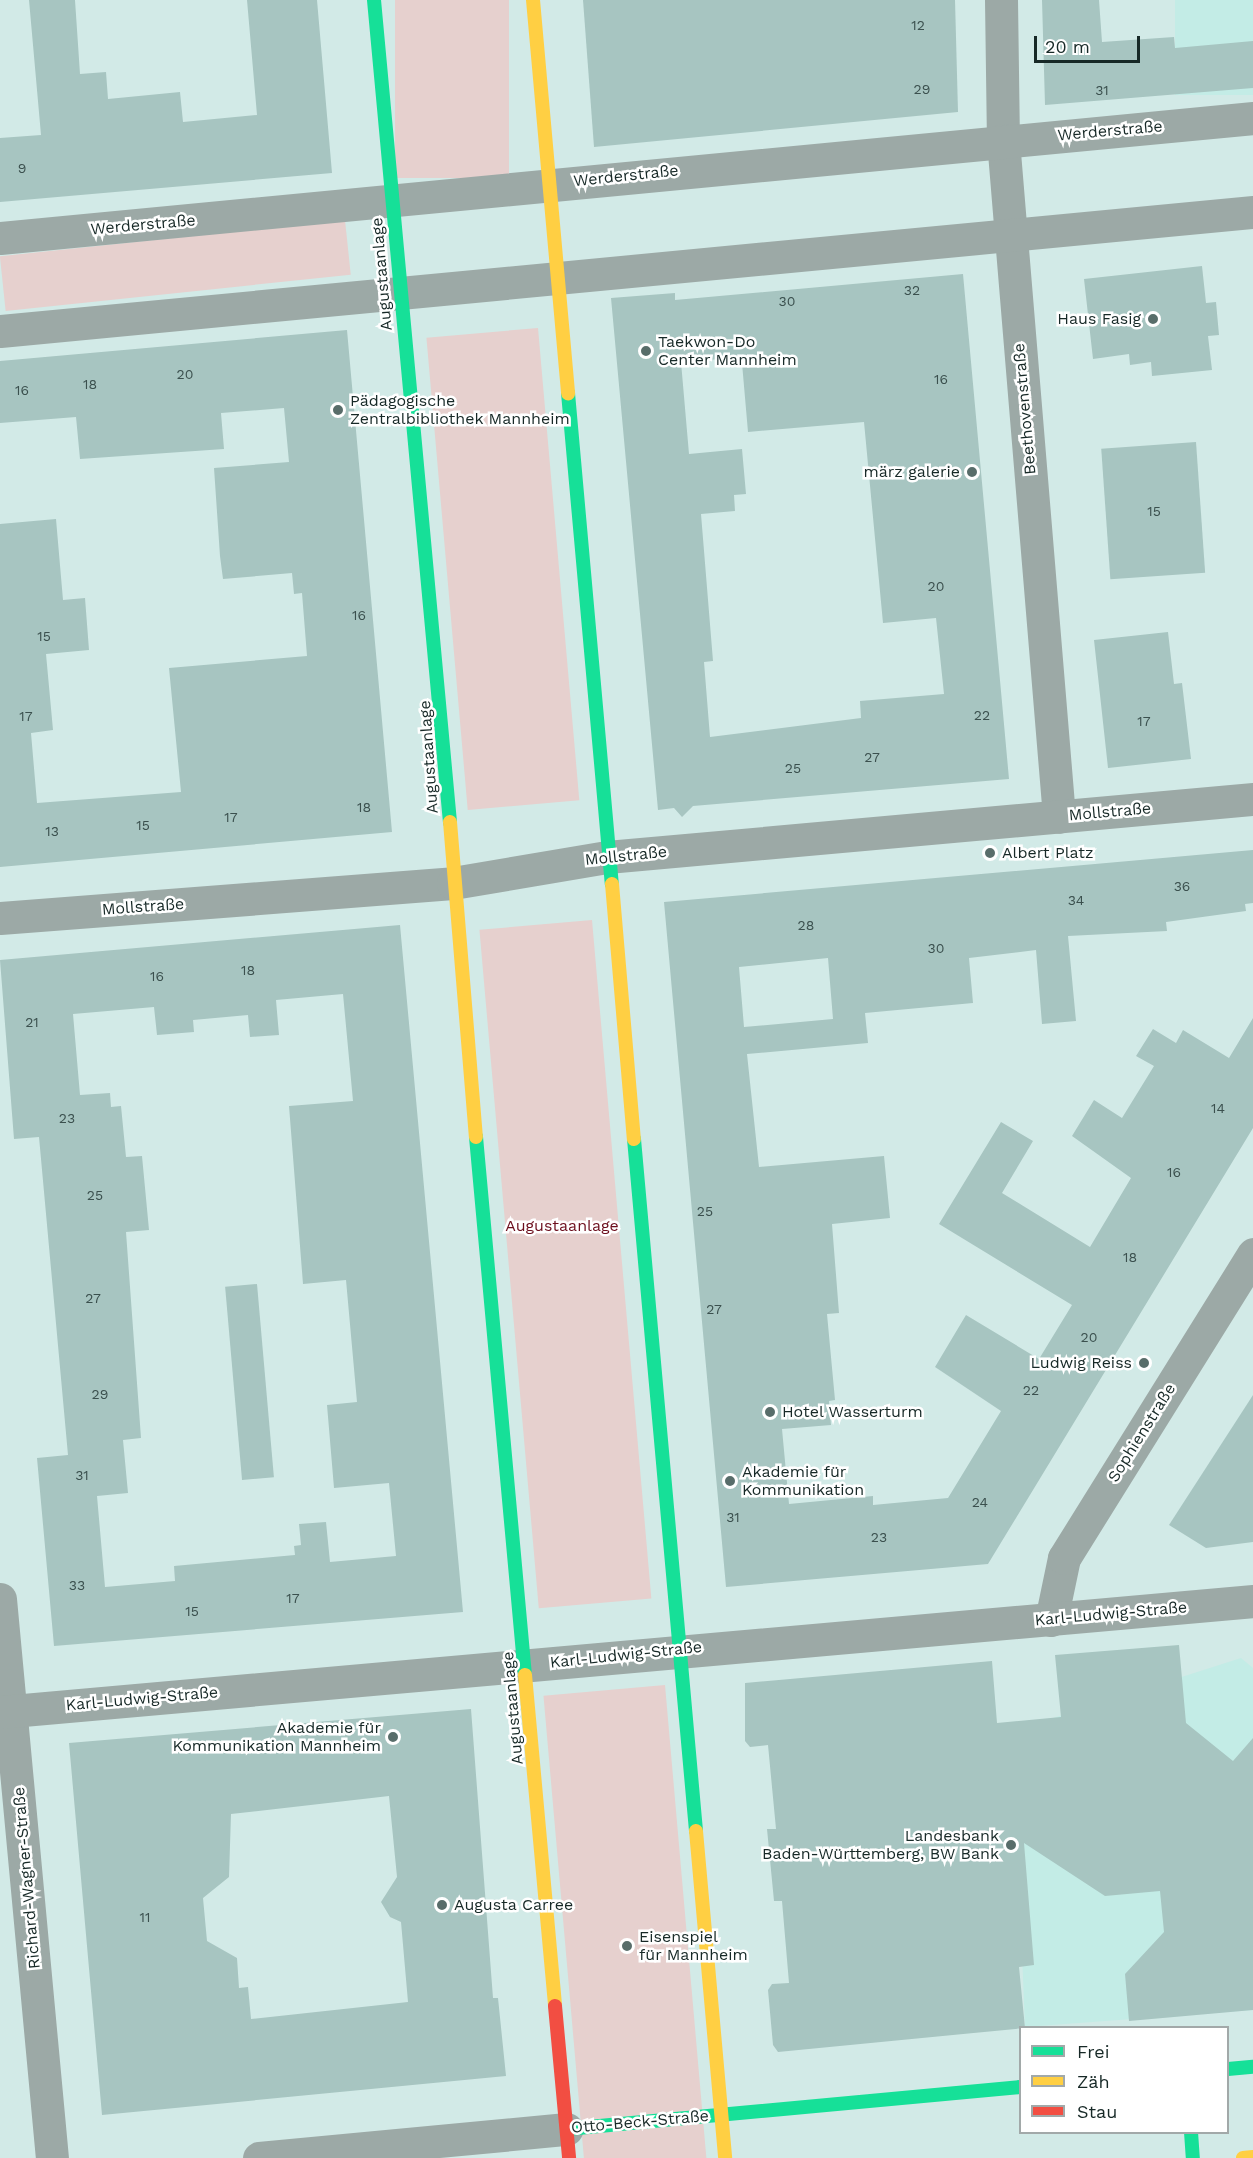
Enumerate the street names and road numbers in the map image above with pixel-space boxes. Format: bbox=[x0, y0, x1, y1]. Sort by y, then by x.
street label: Werderstraße bbox=[1057, 117, 1163, 145]
street label: Werderstraße bbox=[573, 161, 679, 191]
street label: Werderstraße bbox=[90, 211, 196, 239]
street label: Augustaanlage bbox=[367, 217, 397, 331]
street label: Beethovenstraße bbox=[1010, 342, 1040, 476]
street label: Augustaanlage bbox=[415, 700, 443, 814]
street label: Mollstraße bbox=[1068, 799, 1152, 825]
street label: Mollstraße bbox=[584, 842, 668, 870]
street label: Mollstraße bbox=[101, 895, 185, 919]
street label: Sophienstraße bbox=[1104, 1380, 1180, 1486]
street label: Karl-Ludwig-Straße bbox=[1034, 1598, 1188, 1630]
street label: Karl-Ludwig-Straße bbox=[549, 1637, 703, 1673]
street label: Augustaanlage bbox=[498, 1651, 528, 1765]
street label: Karl-Ludwig-Straße bbox=[65, 1683, 219, 1715]
street label: Richard-Wagner-Straße bbox=[9, 1786, 45, 1970]
street label: Otto-Beck-Straße bbox=[570, 2106, 710, 2138]

